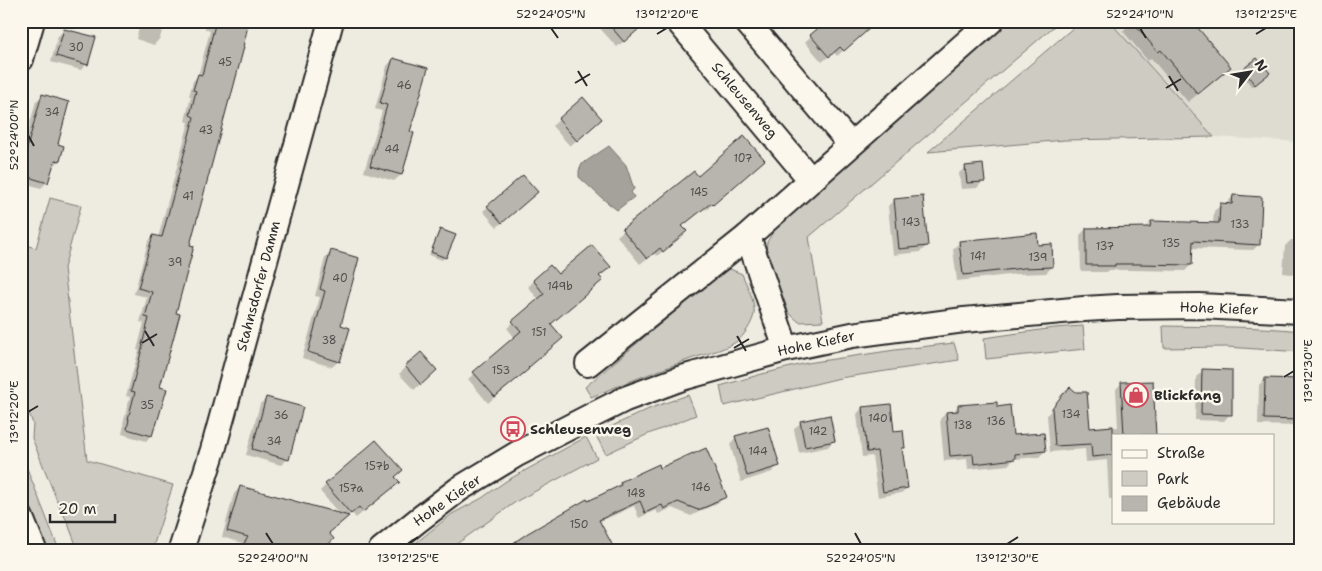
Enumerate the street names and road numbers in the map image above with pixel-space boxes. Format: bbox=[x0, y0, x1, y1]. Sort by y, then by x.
street label: Schleusenweg bbox=[708, 58, 782, 142]
street label: Stahnsdorfer Damm bbox=[232, 219, 284, 353]
street label: Hohe Kiefer bbox=[1179, 298, 1259, 318]
street label: Hohe Kiefer bbox=[776, 326, 857, 360]
street label: Hohe Kiefer bbox=[410, 470, 485, 530]

